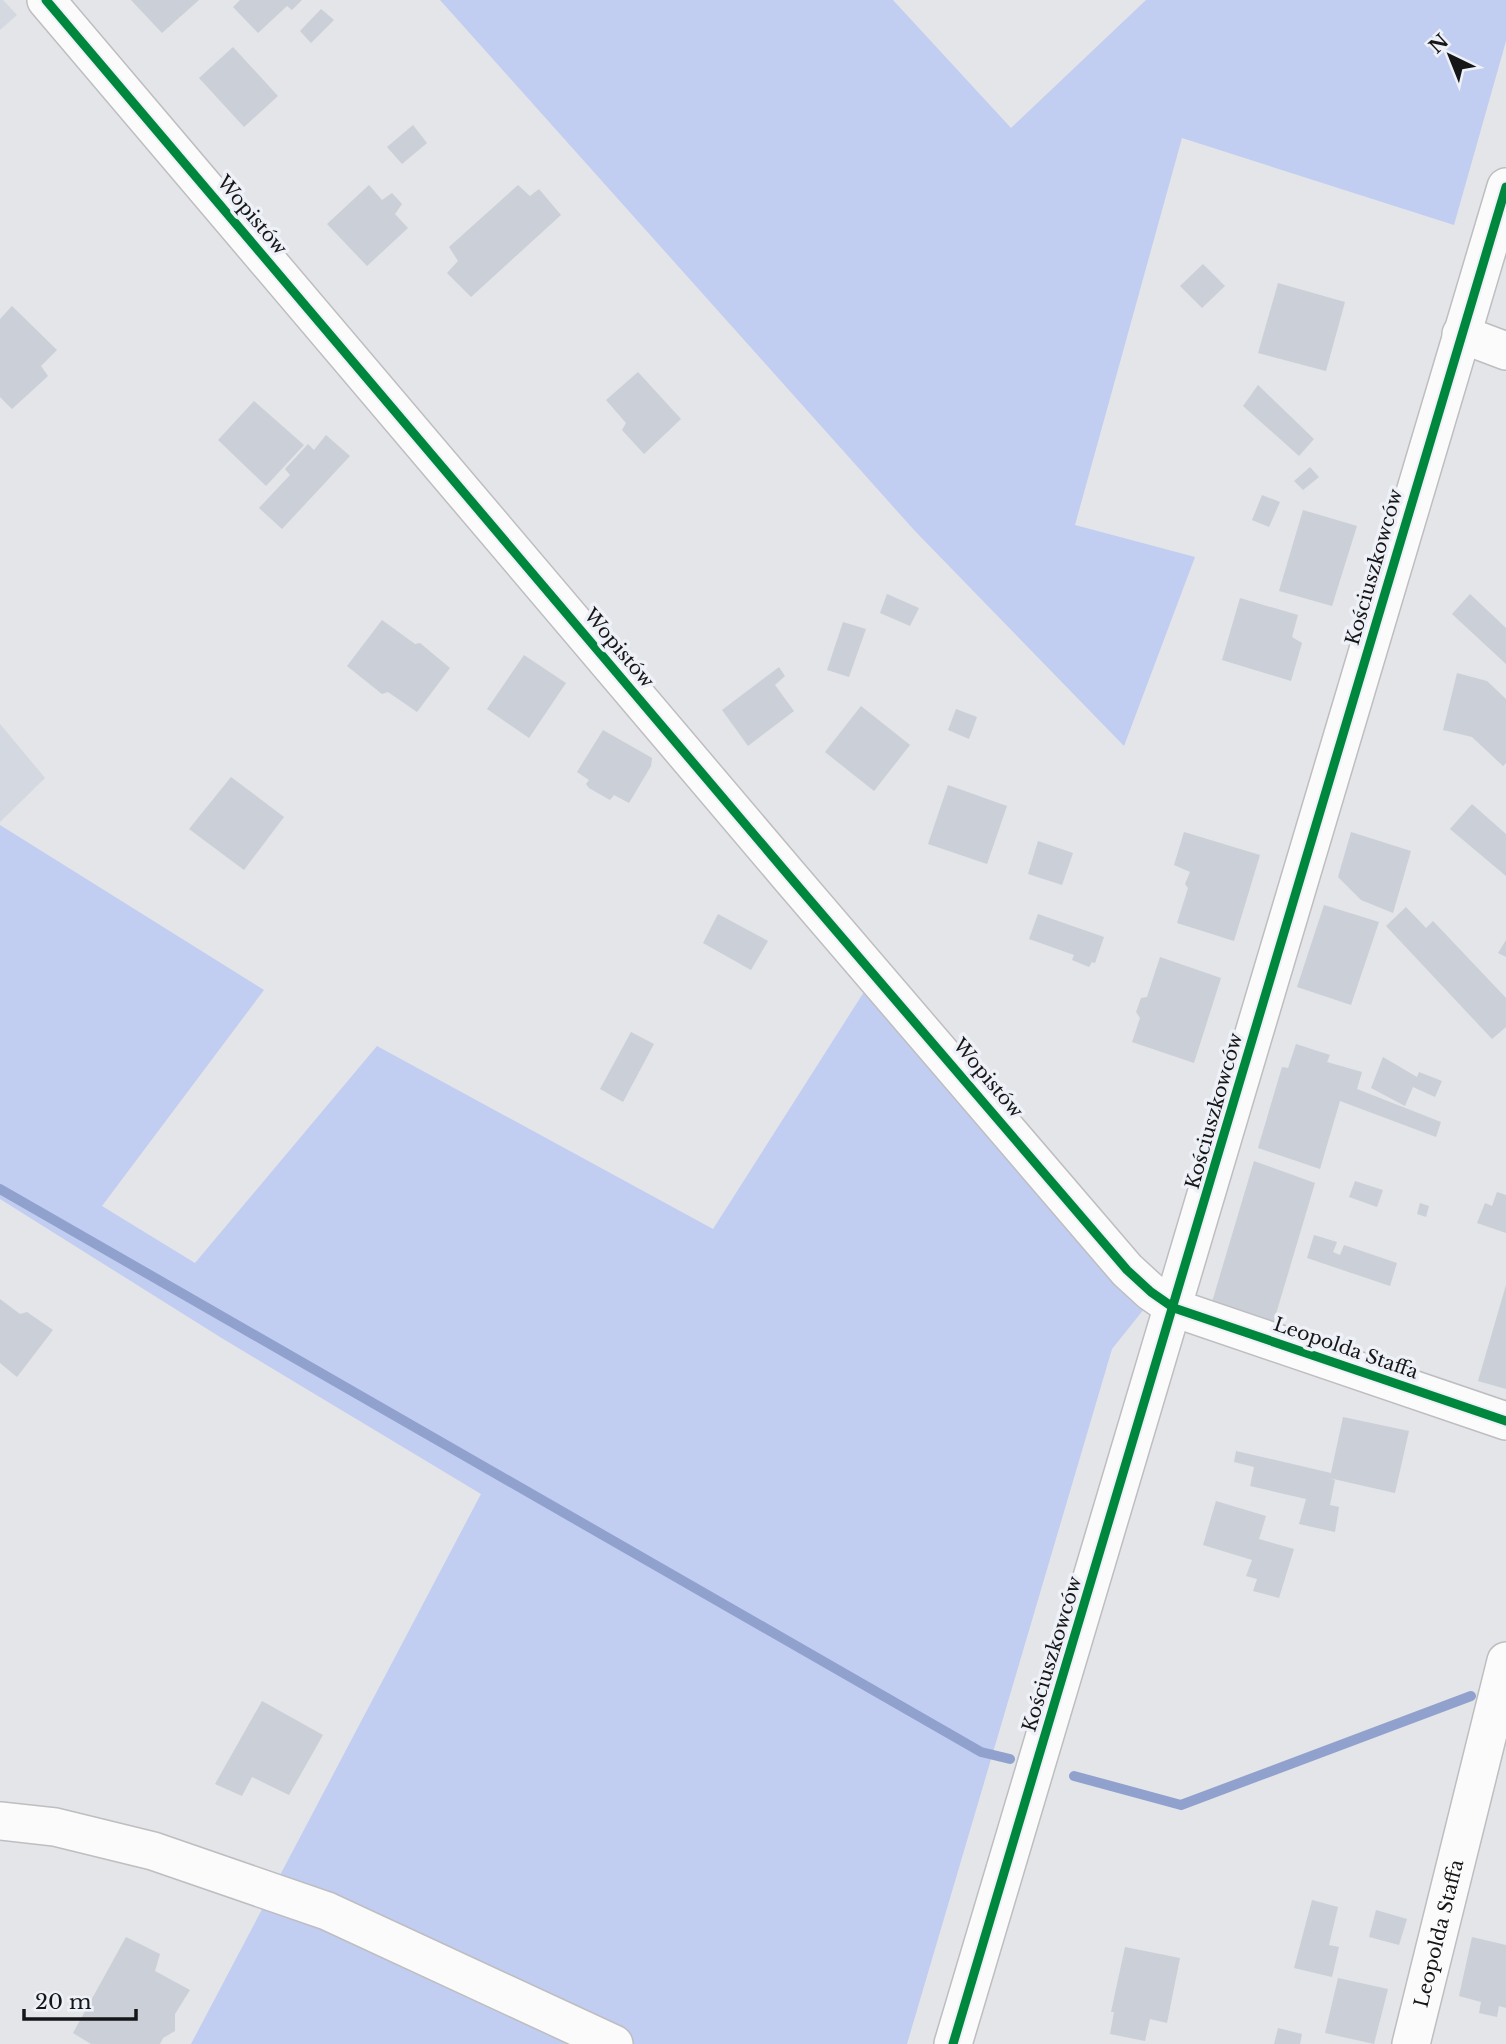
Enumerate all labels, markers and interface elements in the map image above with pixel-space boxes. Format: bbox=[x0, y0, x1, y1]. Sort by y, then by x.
north arrow bbox=[1415, 21, 1485, 91]
text: N bbox=[1424, 29, 1453, 58]
street label: Wopistów bbox=[211, 170, 292, 259]
street label: Kościuszkowców bbox=[1341, 486, 1407, 648]
street label: Wopistów bbox=[578, 603, 659, 692]
street label: Kościuszkowców bbox=[1181, 1030, 1247, 1192]
street label: Wopistów bbox=[947, 1033, 1028, 1122]
street label: Leopolda Staffa bbox=[1271, 1312, 1422, 1384]
street label: Kościuszkowców bbox=[1017, 1574, 1087, 1734]
street label: Leopolda Staffa bbox=[1409, 1857, 1468, 2010]
scale bar bbox=[24, 1978, 136, 2022]
text: 20 m bbox=[35, 1989, 92, 2015]

